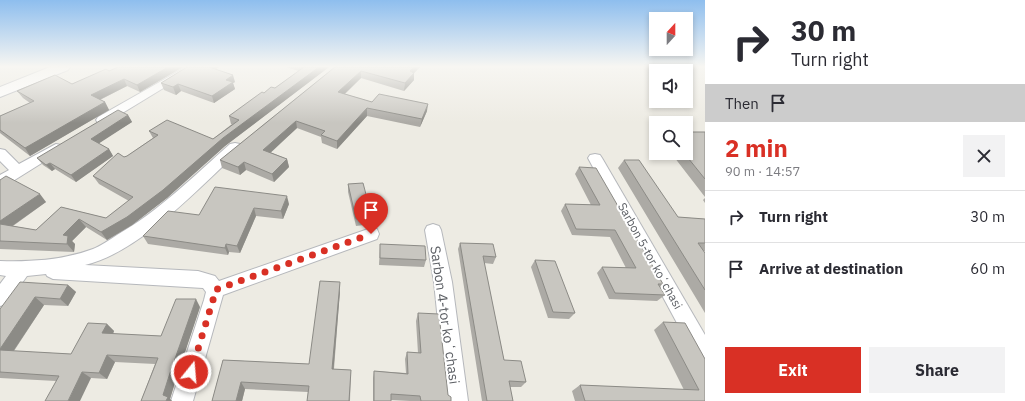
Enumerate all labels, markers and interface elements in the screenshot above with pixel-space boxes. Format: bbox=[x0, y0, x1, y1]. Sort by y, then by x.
north arrow bbox=[649, 12, 693, 56]
map controls bbox=[649, 12, 693, 160]
text: 30 m bbox=[791, 12, 856, 49]
icon: right bbox=[725, 16, 777, 68]
text: Turn right bbox=[791, 48, 869, 71]
button: sound bbox=[649, 64, 693, 108]
icon: arrive bbox=[767, 92, 789, 114]
text: Then bbox=[725, 94, 759, 113]
button: search bbox=[649, 116, 693, 160]
text: 2 min bbox=[725, 132, 788, 164]
button: close bbox=[963, 135, 1005, 177]
text: 90 m · 14:57 bbox=[725, 163, 800, 180]
pin bbox=[354, 193, 388, 234]
icon: arrive bbox=[360, 199, 382, 221]
street label: Sarbon 5-tor koʻchasi bbox=[615, 200, 686, 312]
icon: right bbox=[725, 206, 747, 228]
text: Turn right bbox=[759, 207, 828, 226]
text: 30 m bbox=[970, 207, 1005, 226]
street label: Sarbon 4-tor koʻchasi bbox=[426, 245, 464, 385]
icon: arrive bbox=[725, 258, 747, 280]
text: Arrive at destination bbox=[759, 259, 903, 278]
text: 60 m bbox=[970, 259, 1005, 278]
button: Exit bbox=[725, 347, 861, 393]
button: Share bbox=[869, 347, 1005, 393]
position arrow bbox=[170, 351, 212, 393]

